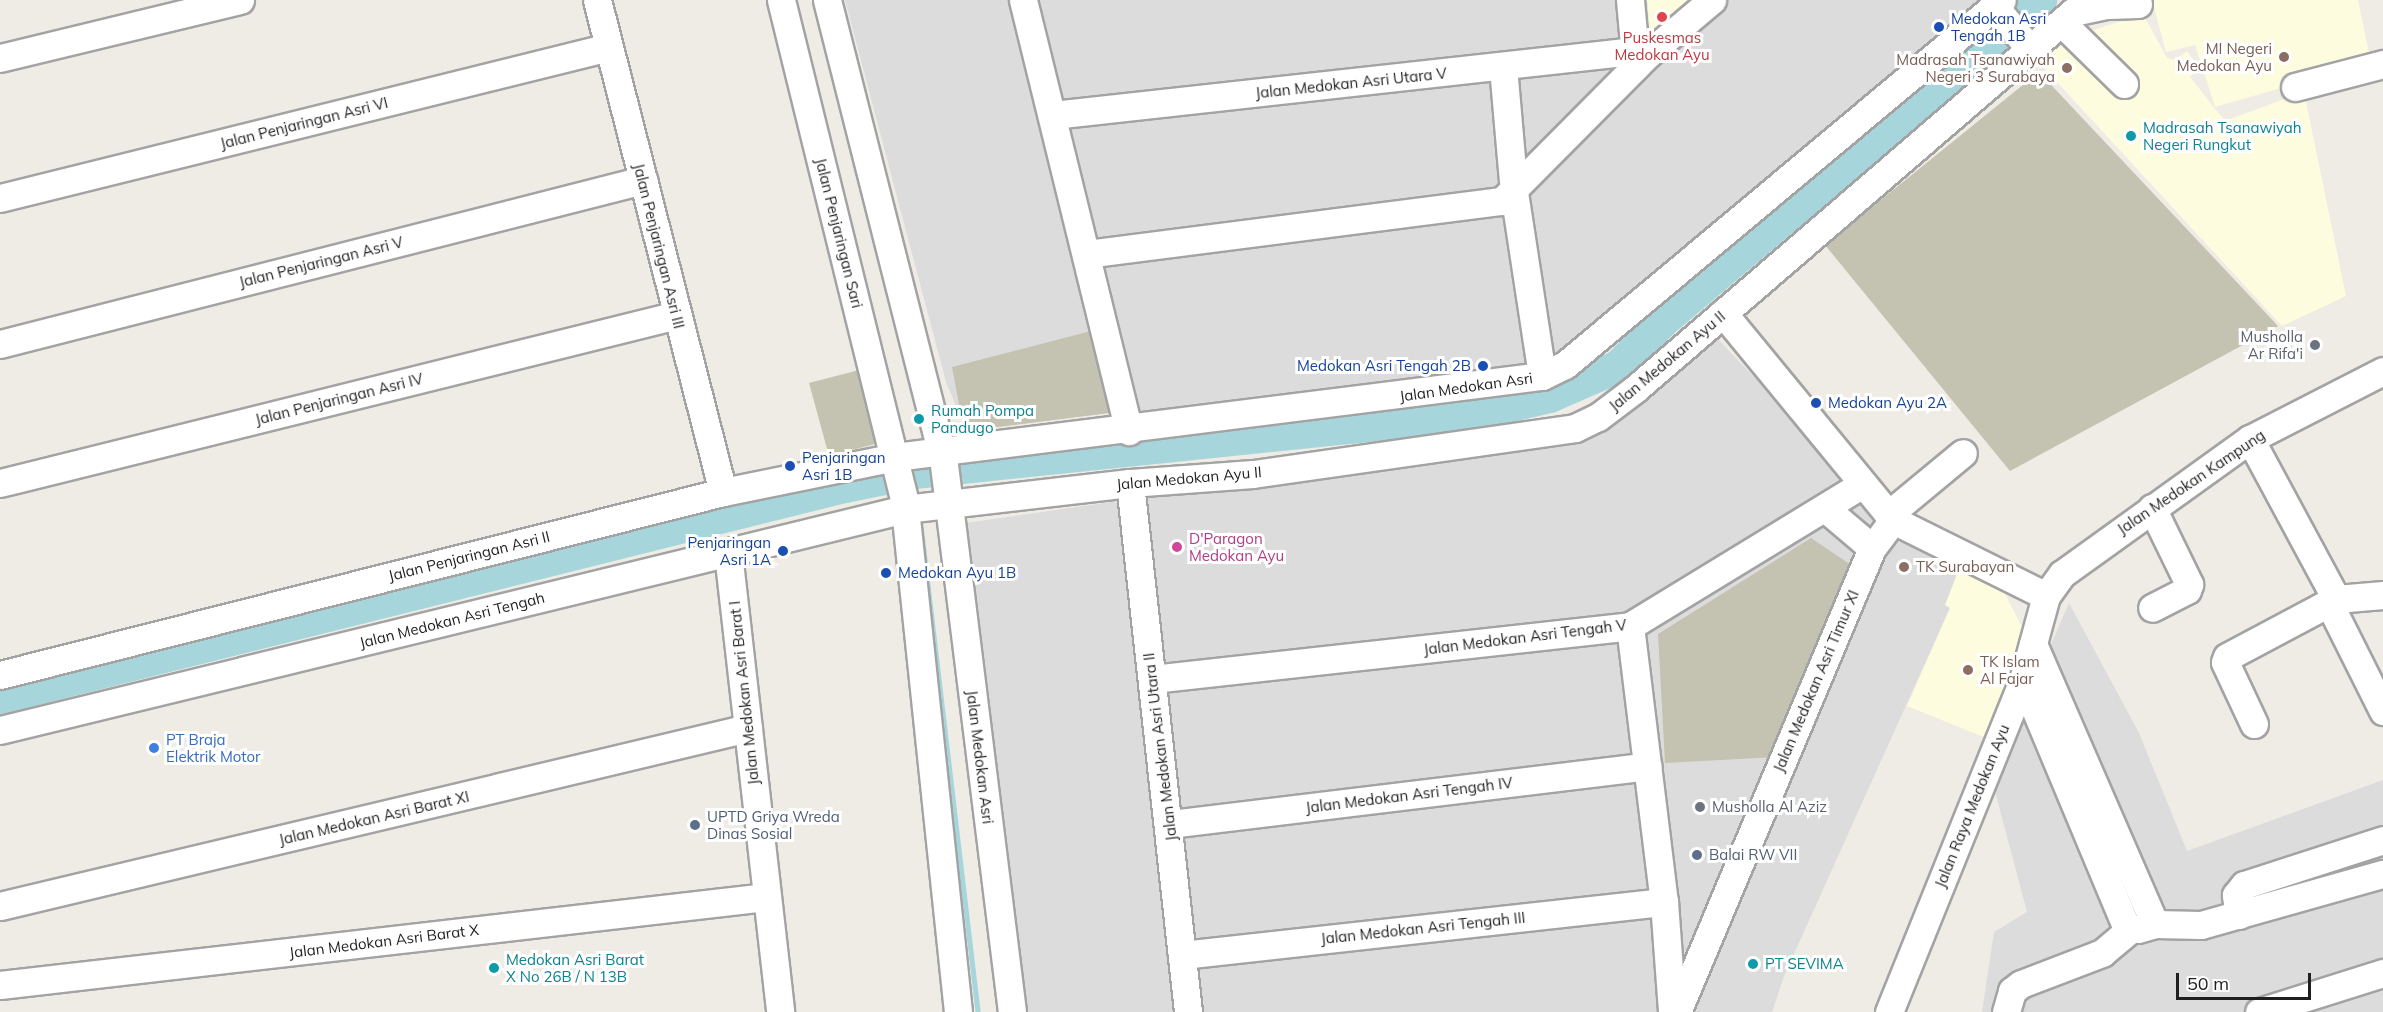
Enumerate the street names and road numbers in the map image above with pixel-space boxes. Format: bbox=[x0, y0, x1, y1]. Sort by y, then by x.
street label: Jalan Medokan Asri Utara V bbox=[1254, 64, 1448, 102]
street label: Jalan Penjaringan Asri VI bbox=[218, 93, 390, 153]
street label: Jalan Penjaringan Sari bbox=[812, 156, 866, 310]
street label: Jalan Penjaringan Asri III bbox=[630, 162, 688, 330]
street label: Jalan Penjaringan Asri V bbox=[237, 233, 405, 291]
street label: Jalan Medokan Ayu II bbox=[1605, 307, 1729, 415]
street label: Jalan Penjaringan Asri IV bbox=[253, 369, 425, 429]
street label: Jalan Medokan Asri bbox=[1398, 369, 1534, 405]
street label: Jalan Medokan Kampung bbox=[2114, 426, 2268, 538]
street label: Jalan Medokan Ayu II bbox=[1115, 463, 1263, 493]
street label: Jalan Penjaringan Asri II bbox=[386, 527, 552, 585]
street label: Jalan Medokan Asri Timur XI bbox=[1769, 587, 1863, 775]
street label: Jalan Medokan Asri Tengah bbox=[358, 588, 546, 652]
street label: Jalan Medokan Asri Barat I bbox=[725, 600, 763, 786]
street label: Jalan Medokan Asri Tengah V bbox=[1422, 616, 1628, 658]
street label: Jalan Medokan Asri Utara II bbox=[1140, 652, 1180, 842]
street label: Jalan Medokan Asri bbox=[963, 689, 997, 825]
street label: Jalan Raya Medokan Ayu bbox=[1931, 722, 2013, 890]
street label: Jalan Medokan Asri Tengah IV bbox=[1304, 773, 1514, 817]
street label: Jalan Medokan Asri Barat XI bbox=[277, 787, 471, 849]
street label: Jalan Medokan Asri Tengah III bbox=[1320, 908, 1526, 948]
street label: Jalan Medokan Asri Barat X bbox=[288, 920, 480, 962]

